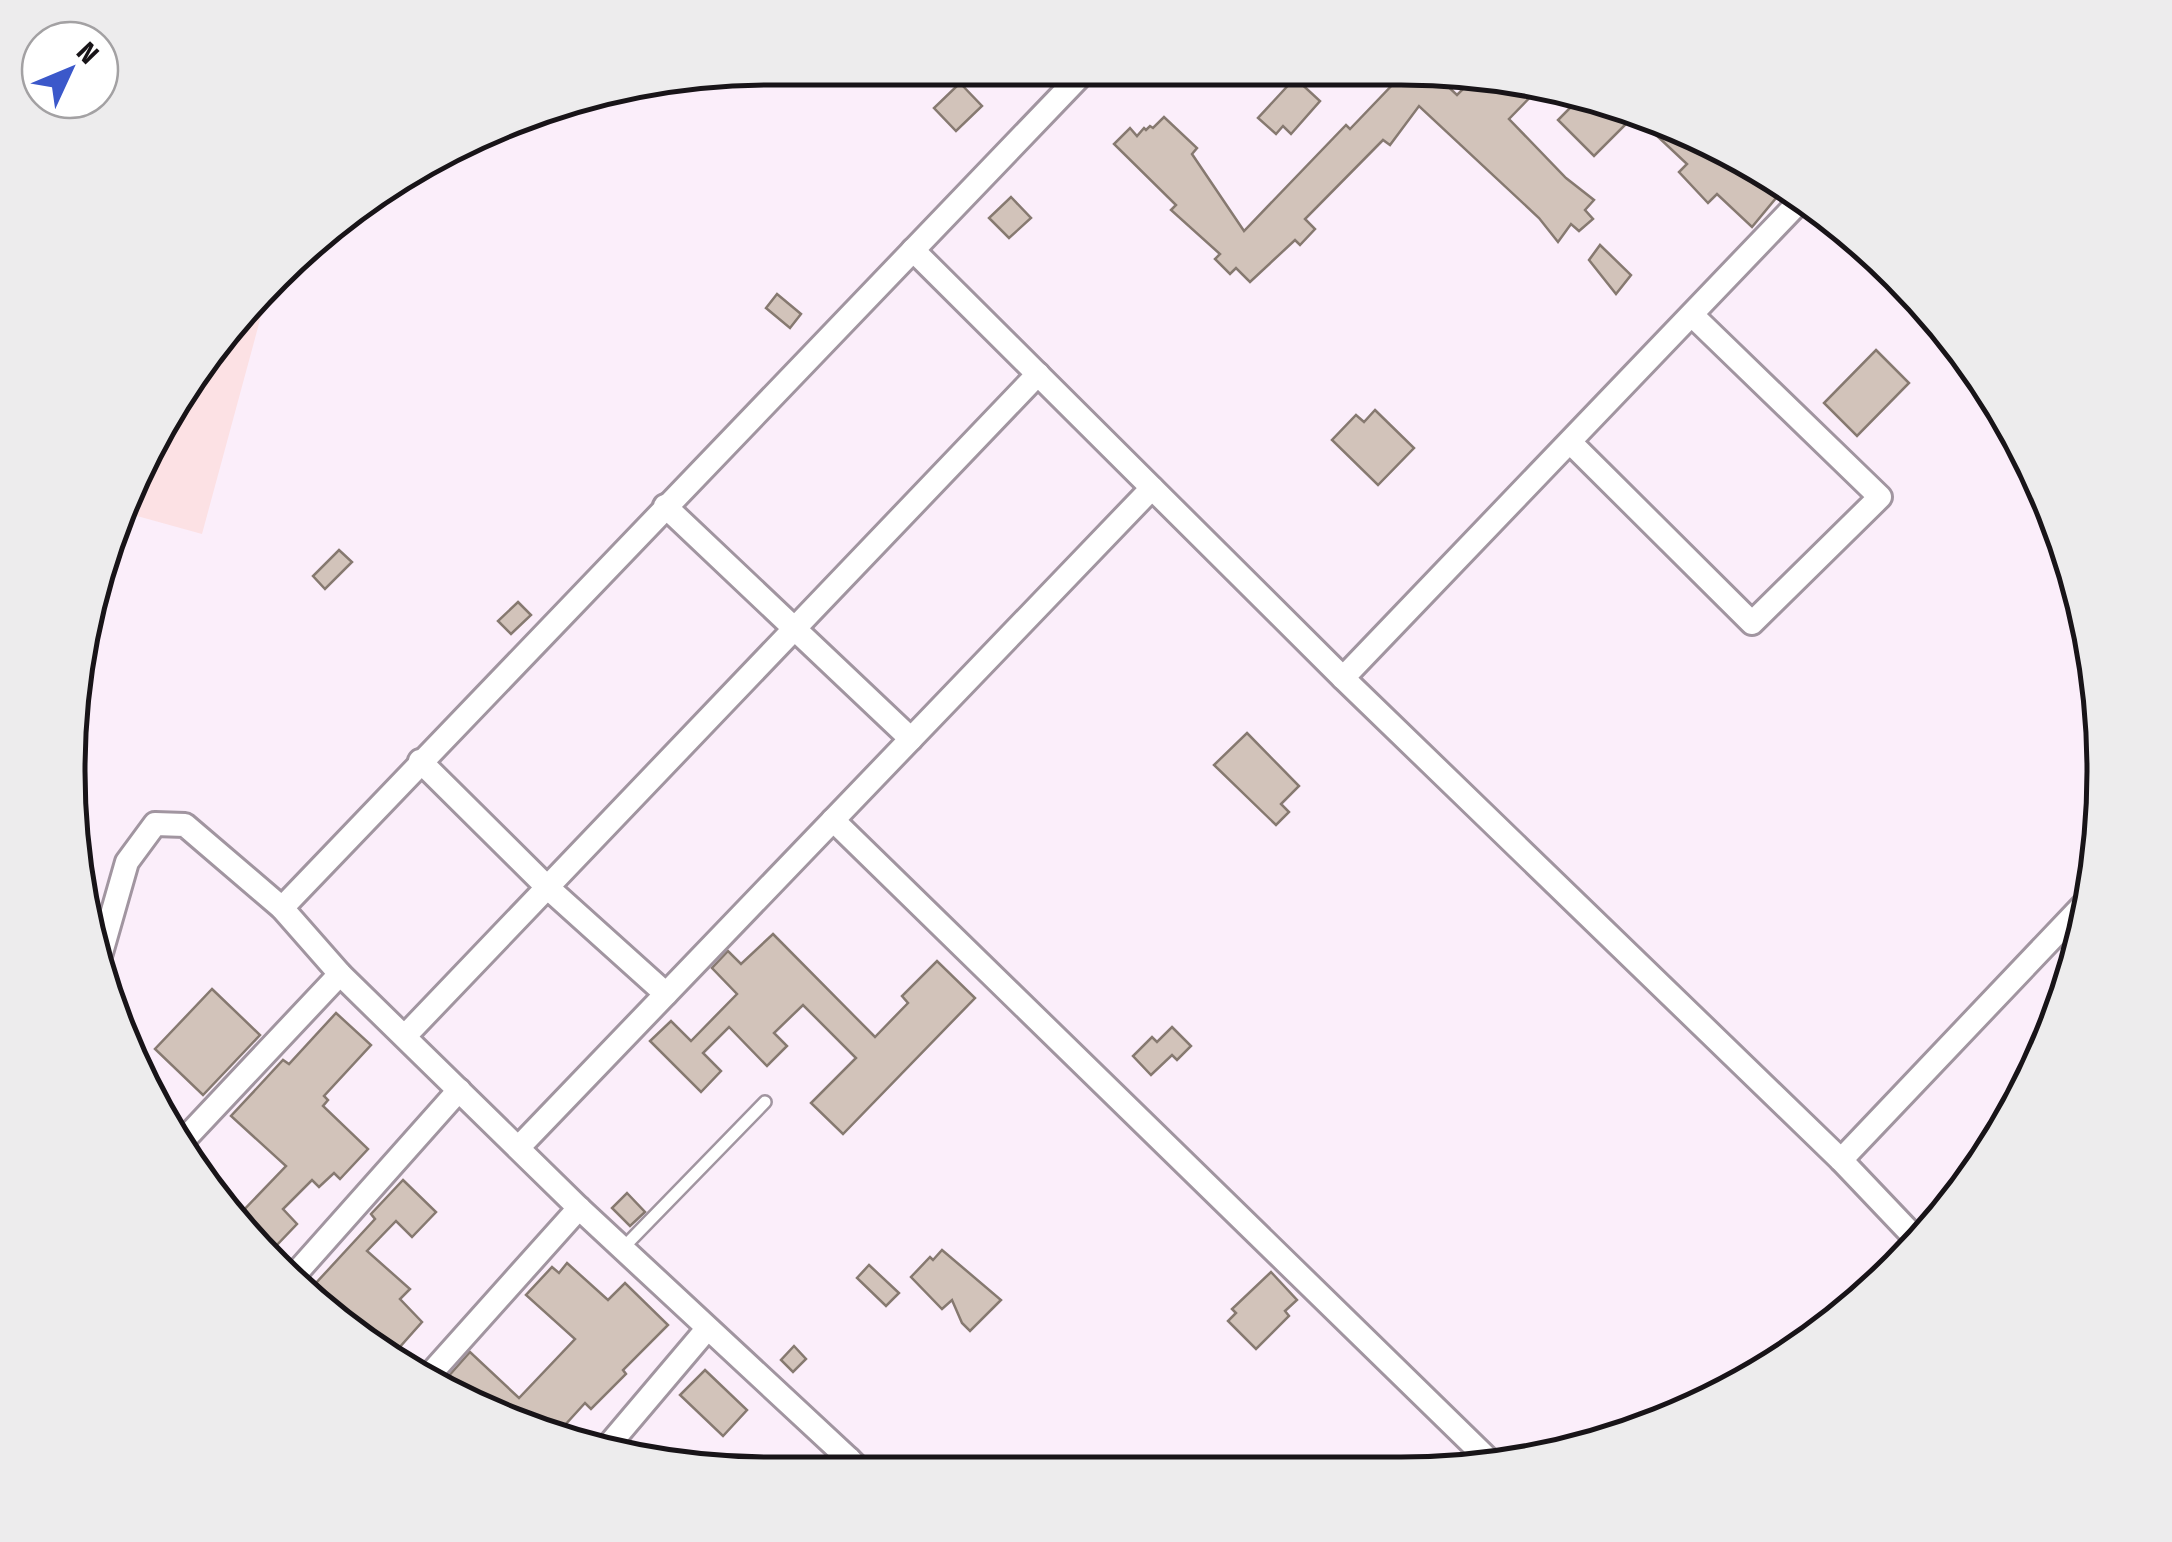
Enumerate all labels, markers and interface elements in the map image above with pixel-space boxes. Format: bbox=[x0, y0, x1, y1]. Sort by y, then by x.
north arrow bbox=[20, 20, 120, 120]
text: N bbox=[70, 35, 105, 70]

